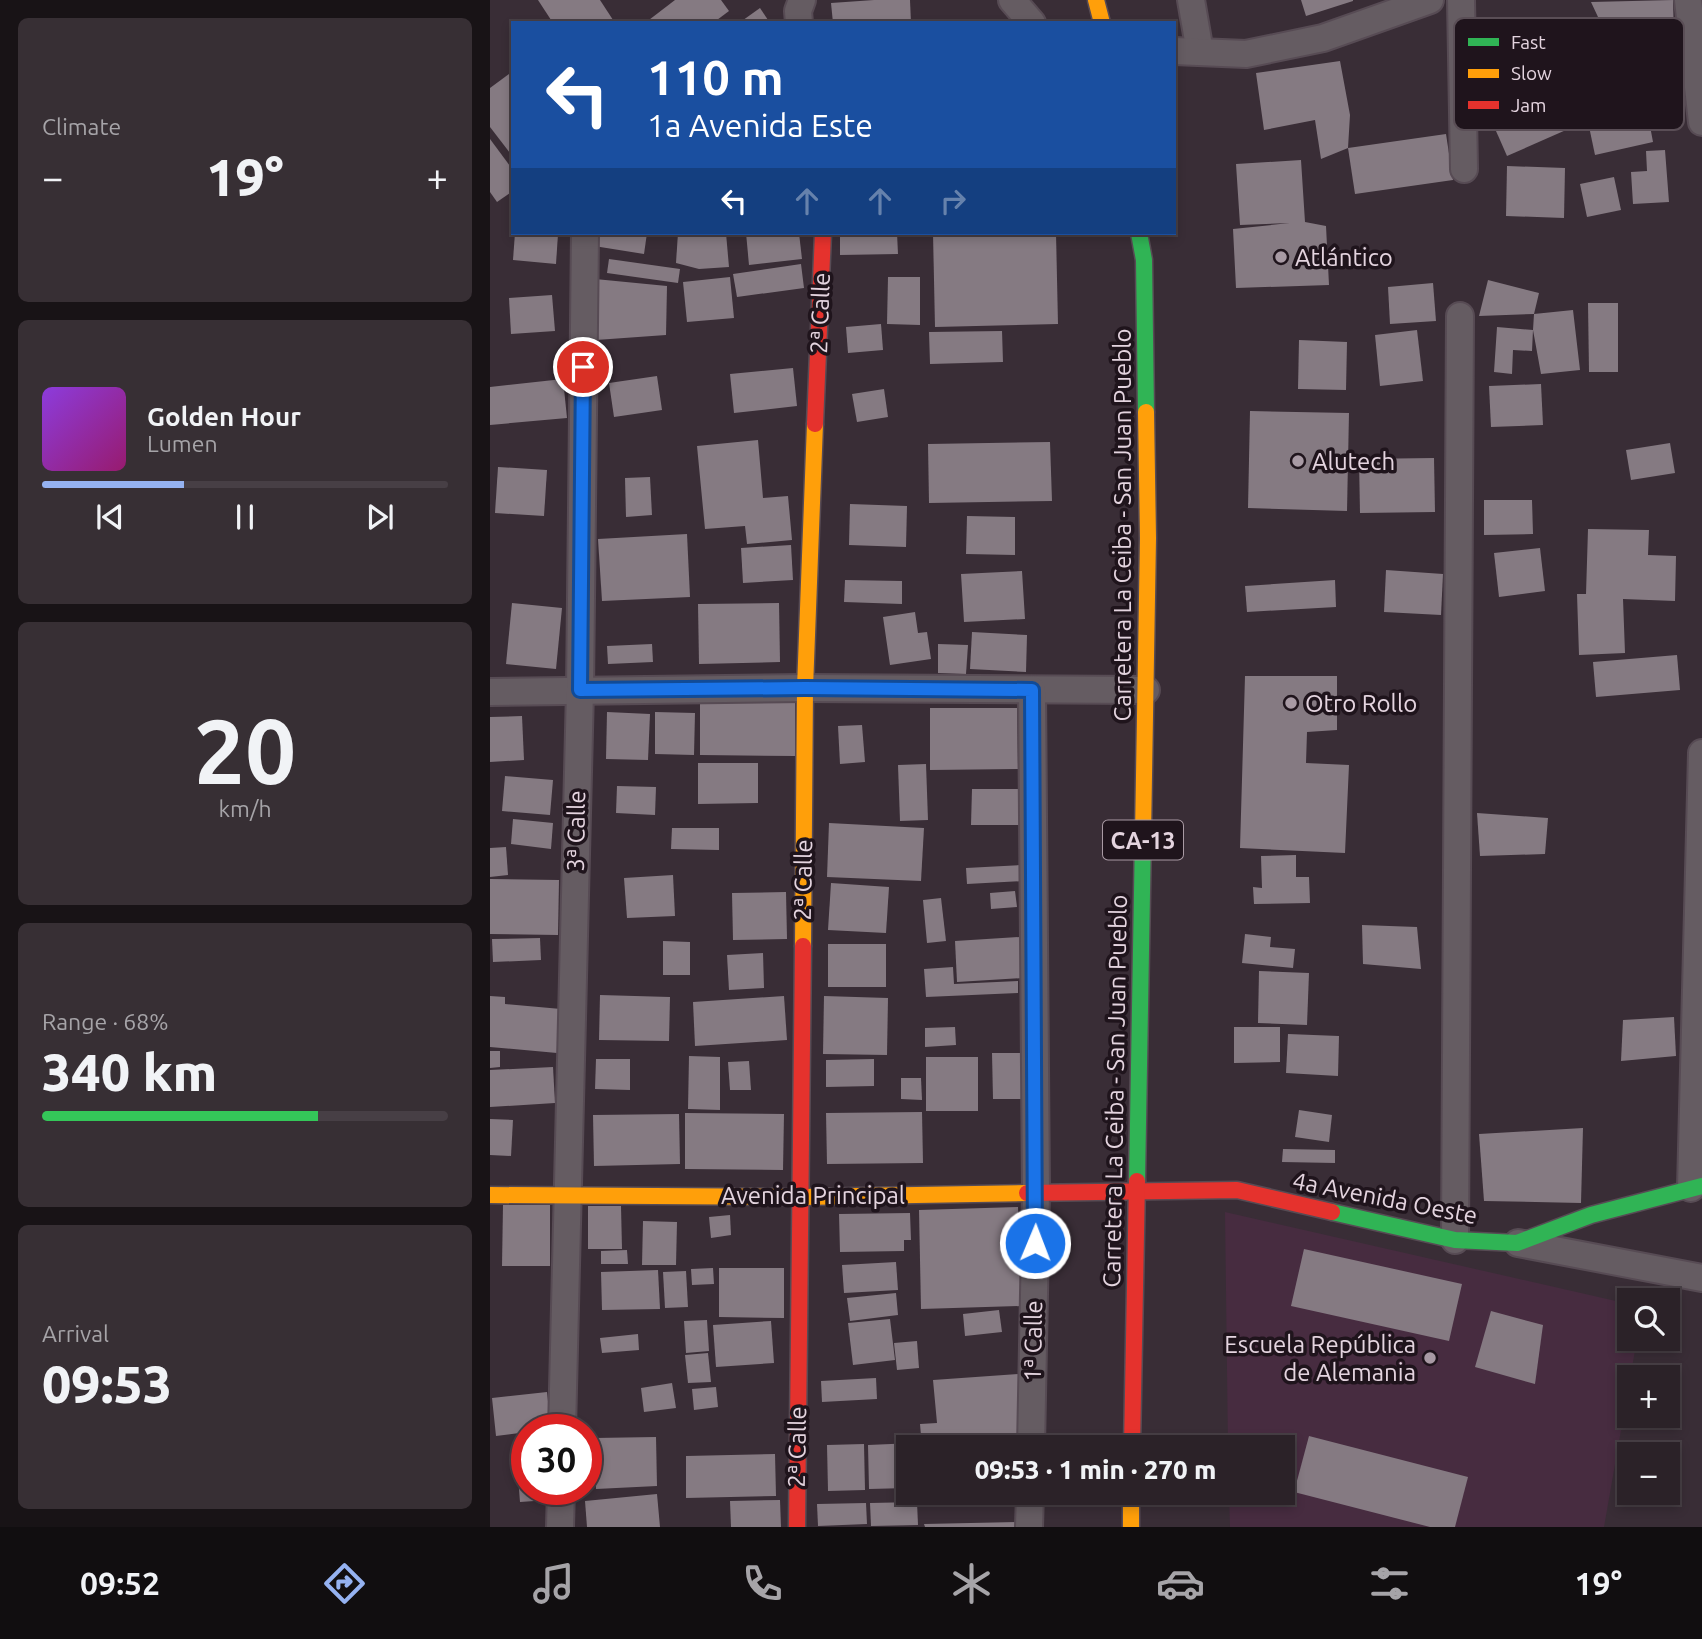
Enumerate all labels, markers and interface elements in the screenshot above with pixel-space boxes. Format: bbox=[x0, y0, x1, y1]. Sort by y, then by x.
legend bbox=[1454, 18, 1684, 130]
text: Fast bbox=[1511, 31, 1546, 53]
icon: left bbox=[532, 49, 623, 140]
text: 110 m bbox=[647, 49, 784, 104]
text: Slow bbox=[1511, 62, 1552, 84]
text: Jam bbox=[1511, 94, 1547, 116]
text: 1a Avenida Este bbox=[647, 107, 873, 143]
text: Climate bbox=[42, 114, 121, 139]
text: 19° bbox=[206, 148, 284, 206]
text: − bbox=[42, 156, 63, 198]
text: + bbox=[427, 156, 448, 198]
icon: left bbox=[715, 182, 753, 220]
icon: ahead bbox=[788, 182, 826, 220]
icon: ahead bbox=[861, 182, 899, 220]
icon: right bbox=[934, 182, 972, 220]
place label: Atlántico bbox=[1295, 244, 1393, 271]
marker: Atlántico bbox=[1273, 249, 1289, 265]
street label: 2ª Calle bbox=[805, 272, 835, 354]
street label: Carretera La Ceiba - San Juan Pueblo bbox=[1109, 328, 1136, 722]
pin bbox=[553, 337, 613, 397]
icon: arrive bbox=[564, 348, 602, 386]
text: Golden Hour bbox=[147, 402, 301, 431]
text: Lumen bbox=[147, 431, 218, 456]
place label: Alutech bbox=[1312, 448, 1395, 475]
marker: Alutech bbox=[1290, 453, 1306, 469]
icon: previous bbox=[91, 498, 129, 536]
icon: pause bbox=[226, 498, 264, 536]
icon: next bbox=[361, 498, 399, 536]
place label: Otro Rollo bbox=[1305, 690, 1417, 717]
marker: Otro Rollo bbox=[1283, 695, 1299, 711]
text: 20 bbox=[194, 699, 296, 801]
street label: 3ª Calle bbox=[562, 790, 590, 872]
text: km/h bbox=[218, 796, 272, 821]
road number: CA-13 bbox=[1103, 820, 1183, 860]
street label: 2ª Calle bbox=[789, 839, 817, 921]
street label: Carretera La Ceiba - San Juan Pueblo bbox=[1098, 894, 1132, 1288]
text: Range · 68% bbox=[42, 1009, 169, 1034]
text: 340 km bbox=[42, 1043, 217, 1101]
street label: 4a Avenida Oeste bbox=[1290, 1167, 1480, 1229]
street label: Avenida Principal bbox=[721, 1182, 905, 1209]
position arrow bbox=[998, 1206, 1072, 1280]
map controls bbox=[1617, 1288, 1680, 1505]
button: search bbox=[1617, 1288, 1680, 1351]
street label: 1ª Calle bbox=[1019, 1300, 1047, 1382]
text: Arrival bbox=[42, 1321, 109, 1346]
place label: Escuela República de Alemania bbox=[1224, 1331, 1416, 1386]
marker: Escuela República de Alemania bbox=[1422, 1350, 1438, 1366]
text: 09:53 bbox=[42, 1355, 172, 1413]
button: + bbox=[1617, 1365, 1680, 1428]
street label: 2ª Calle bbox=[783, 1406, 811, 1488]
speed limit sign: 30 bbox=[511, 1414, 602, 1505]
button: − bbox=[1617, 1442, 1680, 1505]
text: 09:53 · 1 min · 270 m bbox=[975, 1455, 1216, 1484]
icon: directions bbox=[320, 1559, 369, 1608]
icon: music bbox=[529, 1559, 578, 1608]
icon: phone bbox=[738, 1559, 787, 1608]
icon: climate bbox=[947, 1559, 996, 1608]
icon: car bbox=[1156, 1559, 1205, 1608]
icon: filters bbox=[1365, 1559, 1414, 1608]
text: 09:52 bbox=[80, 1565, 160, 1601]
text: 19° bbox=[1575, 1565, 1622, 1601]

